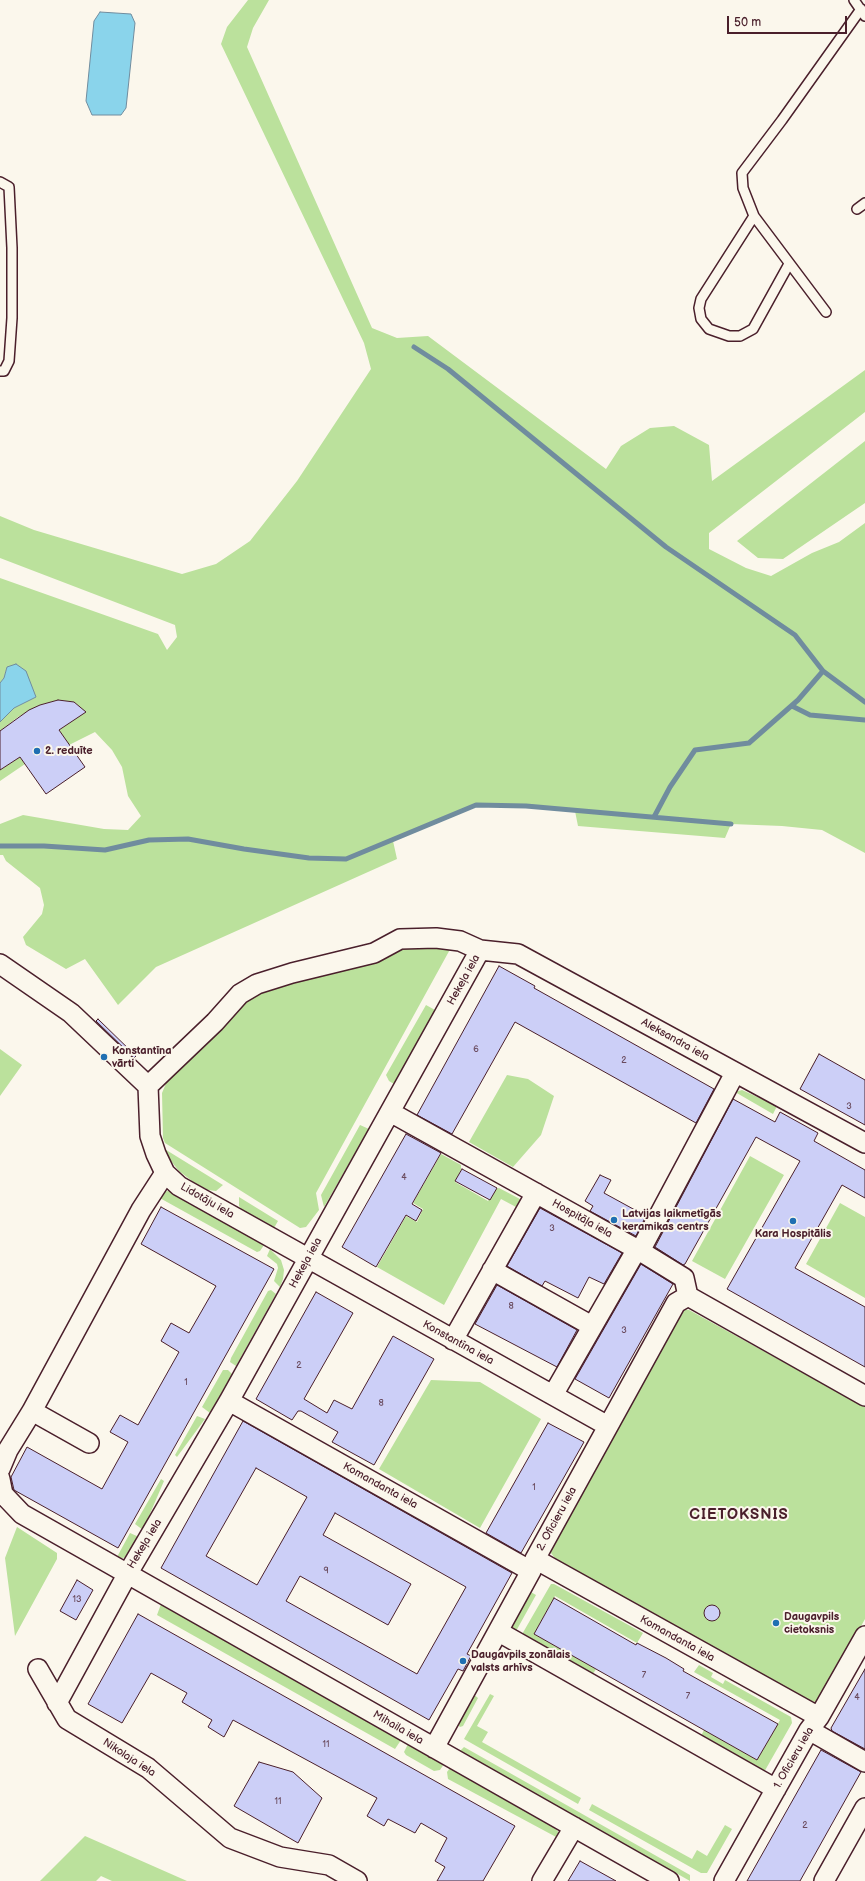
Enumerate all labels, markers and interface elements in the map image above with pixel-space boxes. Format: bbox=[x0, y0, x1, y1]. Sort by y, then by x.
scale bar bbox=[729, 8, 849, 34]
text: 50 m bbox=[734, 15, 761, 30]
place label: 2. reduīte bbox=[45, 744, 92, 758]
marker: 2. reduīte bbox=[32, 746, 42, 756]
street label: Hekeļa iela bbox=[445, 953, 483, 1007]
street label: Aleksandra iela bbox=[639, 1016, 711, 1064]
place label: Konstantīna vārti bbox=[112, 1044, 172, 1070]
house number: 6 bbox=[473, 1045, 479, 1055]
marker: Konstantīna vārti bbox=[99, 1052, 109, 1062]
house number: 2 bbox=[621, 1056, 627, 1066]
house number: 3 bbox=[846, 1102, 852, 1112]
house number: 4 bbox=[401, 1173, 407, 1183]
street label: Lidotāju iela bbox=[178, 1180, 236, 1222]
street label: Hospitāļa iela bbox=[549, 1197, 615, 1241]
place label: Latvijas laikmetīgās keramikas centrs bbox=[622, 1207, 721, 1233]
marker: Latvijas laikmetīgās keramikas centrs bbox=[609, 1215, 619, 1225]
marker: Kara Hospitālis bbox=[788, 1216, 798, 1226]
house number: 3 bbox=[549, 1224, 555, 1234]
place label: Kara Hospitālis bbox=[755, 1227, 831, 1241]
street label: Hekeļa iela bbox=[287, 1236, 325, 1290]
house number: 8 bbox=[508, 1302, 514, 1312]
street label: Konstantīna iela bbox=[420, 1318, 496, 1368]
house number: 3 bbox=[621, 1326, 627, 1336]
house number: 2 bbox=[296, 1361, 302, 1371]
house number: 1 bbox=[184, 1378, 188, 1388]
house number: 8 bbox=[378, 1399, 384, 1409]
street label: Komandanta iela bbox=[340, 1460, 420, 1512]
house number: 1 bbox=[532, 1483, 536, 1493]
street label: 2. Oficieru iela bbox=[534, 1485, 580, 1553]
district label: CIETOKSNIS bbox=[689, 1506, 789, 1524]
street label: Hekeļa iela bbox=[125, 1517, 165, 1571]
house number: 9 bbox=[323, 1566, 329, 1576]
house number: 13 bbox=[72, 1595, 82, 1605]
place label: Daugavpils cietoksnis bbox=[784, 1610, 839, 1636]
street label: Komandanta iela bbox=[637, 1613, 717, 1665]
marker: Daugavpils cietoksnis bbox=[771, 1618, 781, 1628]
place label: Daugavpils zonālais valsts arhīvs bbox=[471, 1648, 570, 1674]
marker: Daugavpils zonālais valsts arhīvs bbox=[458, 1656, 468, 1666]
house number: 7 bbox=[642, 1671, 646, 1681]
house number: 7 bbox=[686, 1692, 690, 1702]
house number: 4 bbox=[854, 1693, 860, 1703]
street label: Mihaila iela bbox=[370, 1708, 426, 1748]
street label: 1. Oficieru iela bbox=[771, 1725, 817, 1791]
street label: Nikolaja iela bbox=[100, 1736, 158, 1780]
house number: 11 bbox=[323, 1740, 329, 1750]
house number: 11 bbox=[275, 1797, 281, 1807]
house number: 2 bbox=[802, 1821, 808, 1831]

